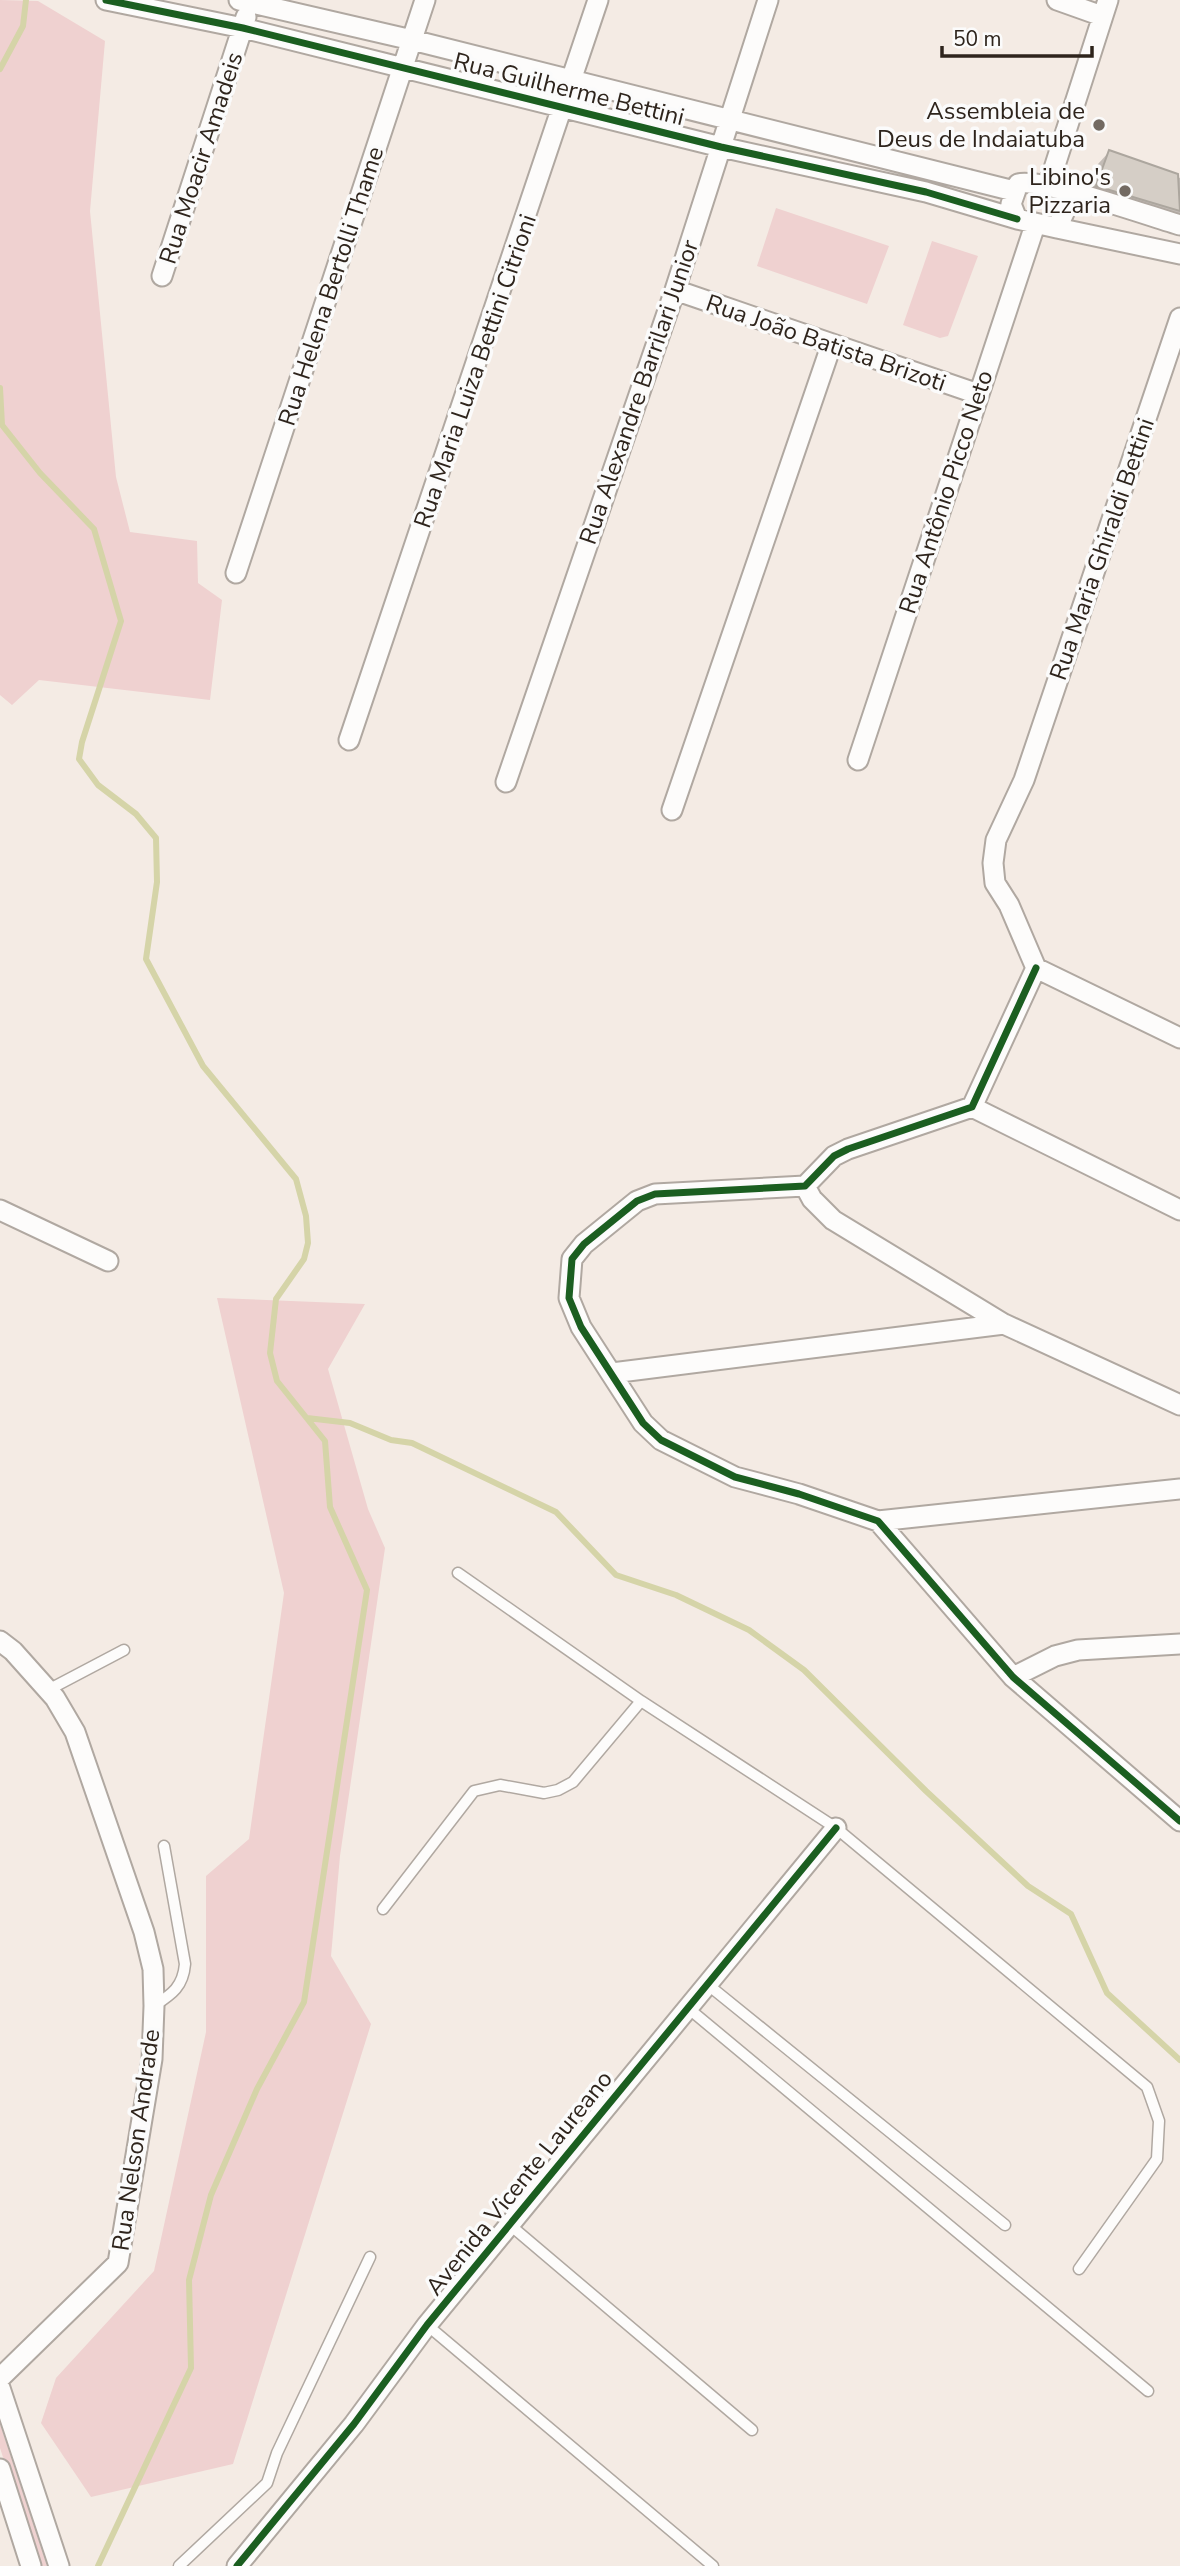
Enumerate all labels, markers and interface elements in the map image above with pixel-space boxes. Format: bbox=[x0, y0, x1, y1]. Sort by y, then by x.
scale bar bbox=[942, 14, 1092, 58]
text: 50 m bbox=[953, 25, 1002, 53]
street label: Rua Guilherme Bettini bbox=[450, 45, 688, 133]
street label: Rua Moacir Amadeis bbox=[152, 48, 250, 268]
place label: Assembleia de Deus de Indaiatuba bbox=[877, 95, 1085, 155]
marker: Assembleia de Deus de Indaiatuba bbox=[1091, 117, 1107, 133]
street label: Rua Helena Bertolli Thame bbox=[271, 142, 391, 430]
place label: Libino's Pizzaria bbox=[1029, 161, 1111, 221]
marker: Libino's Pizzaria bbox=[1117, 183, 1133, 199]
street label: Rua Maria Luiza Bettini Citrioni bbox=[406, 210, 544, 532]
street label: Rua Alexandre Barrilari Junior bbox=[572, 235, 706, 548]
street label: Rua João Batista Brizoti bbox=[702, 287, 950, 399]
street label: Rua Antônio Picco Neto bbox=[892, 366, 1000, 618]
street label: Rua Maria Ghiraldi Bettini bbox=[1042, 414, 1162, 684]
street label: Rua Nelson Andrade bbox=[105, 2027, 167, 2253]
street label: Avenida Vicente Laureano bbox=[418, 2064, 620, 2302]

